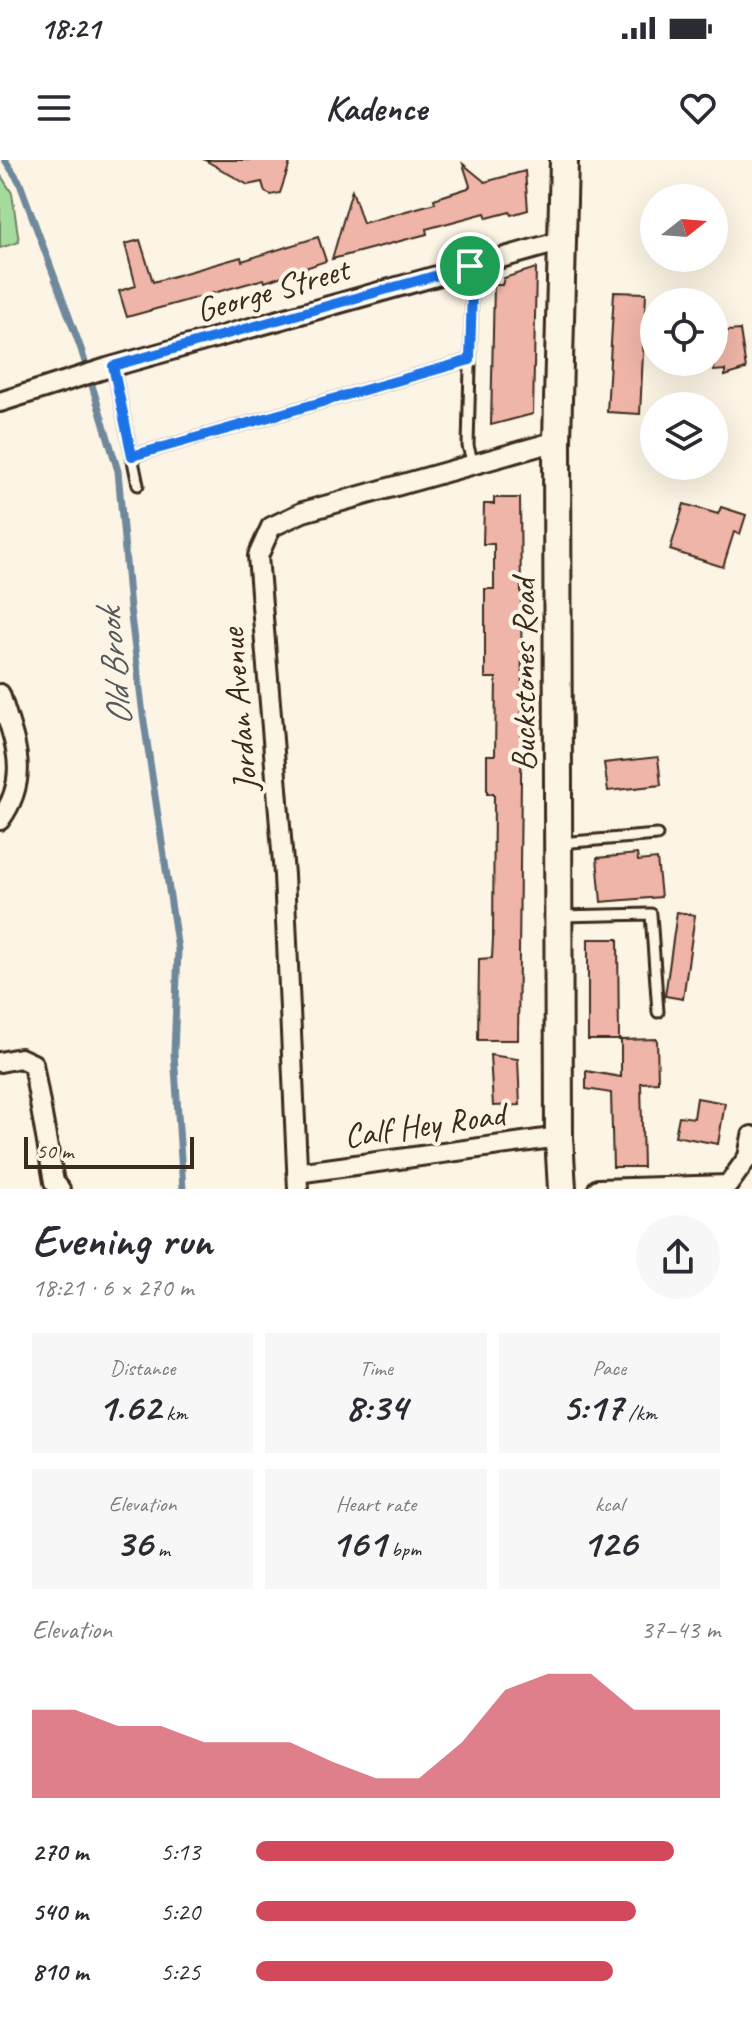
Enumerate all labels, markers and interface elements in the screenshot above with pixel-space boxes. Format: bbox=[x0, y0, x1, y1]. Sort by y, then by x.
text: 18:21 bbox=[40, 9, 100, 47]
text: Kadence bbox=[325, 85, 427, 131]
icon: menu bbox=[32, 86, 76, 130]
icon: heart bbox=[676, 86, 720, 130]
north arrow bbox=[640, 184, 728, 272]
map controls bbox=[640, 184, 728, 480]
pin bbox=[436, 232, 504, 300]
icon: arrive bbox=[448, 244, 492, 288]
street label: George Street bbox=[191, 246, 357, 332]
button: locate bbox=[640, 288, 728, 376]
button: layers bbox=[640, 392, 728, 480]
street label: Buckstones Road bbox=[502, 574, 545, 771]
water label: Old Brook bbox=[84, 601, 143, 729]
street label: Jordan Avenue bbox=[210, 625, 267, 795]
street label: Calf Hey Road bbox=[341, 1091, 512, 1157]
scale bar bbox=[24, 1133, 194, 1169]
text: 50 m bbox=[36, 1137, 73, 1165]
text: Evening run bbox=[32, 1213, 212, 1268]
button: share bbox=[636, 1215, 720, 1299]
text: 18:21 · 6 × 270 m bbox=[32, 1271, 193, 1304]
text: Distance bbox=[110, 1354, 175, 1382]
text: Time bbox=[359, 1354, 393, 1382]
text: Pace bbox=[592, 1354, 626, 1382]
text: 1.62 bbox=[98, 1382, 161, 1432]
text: 8:34 bbox=[345, 1382, 407, 1432]
text: 5:17 bbox=[562, 1382, 623, 1432]
text: km bbox=[161, 1399, 187, 1427]
text: /km bbox=[623, 1399, 657, 1427]
text: Elevation bbox=[109, 1490, 177, 1518]
text: Heart rate bbox=[336, 1490, 416, 1518]
text: kcal bbox=[595, 1490, 624, 1518]
text: 36 bbox=[115, 1518, 152, 1568]
text: 161 bbox=[331, 1518, 386, 1568]
text: 126 bbox=[582, 1518, 637, 1568]
text: m bbox=[152, 1535, 170, 1563]
text: bpm bbox=[386, 1535, 421, 1563]
text: Elevation bbox=[32, 1613, 112, 1646]
text: 37–43 m bbox=[641, 1613, 720, 1646]
text: 270 m bbox=[32, 1835, 88, 1868]
text: 5:13 bbox=[160, 1835, 200, 1868]
text: 540 m bbox=[32, 1895, 88, 1928]
text: 5:20 bbox=[160, 1895, 200, 1928]
text: 810 m bbox=[32, 1955, 88, 1988]
text: 5:25 bbox=[160, 1955, 200, 1988]

